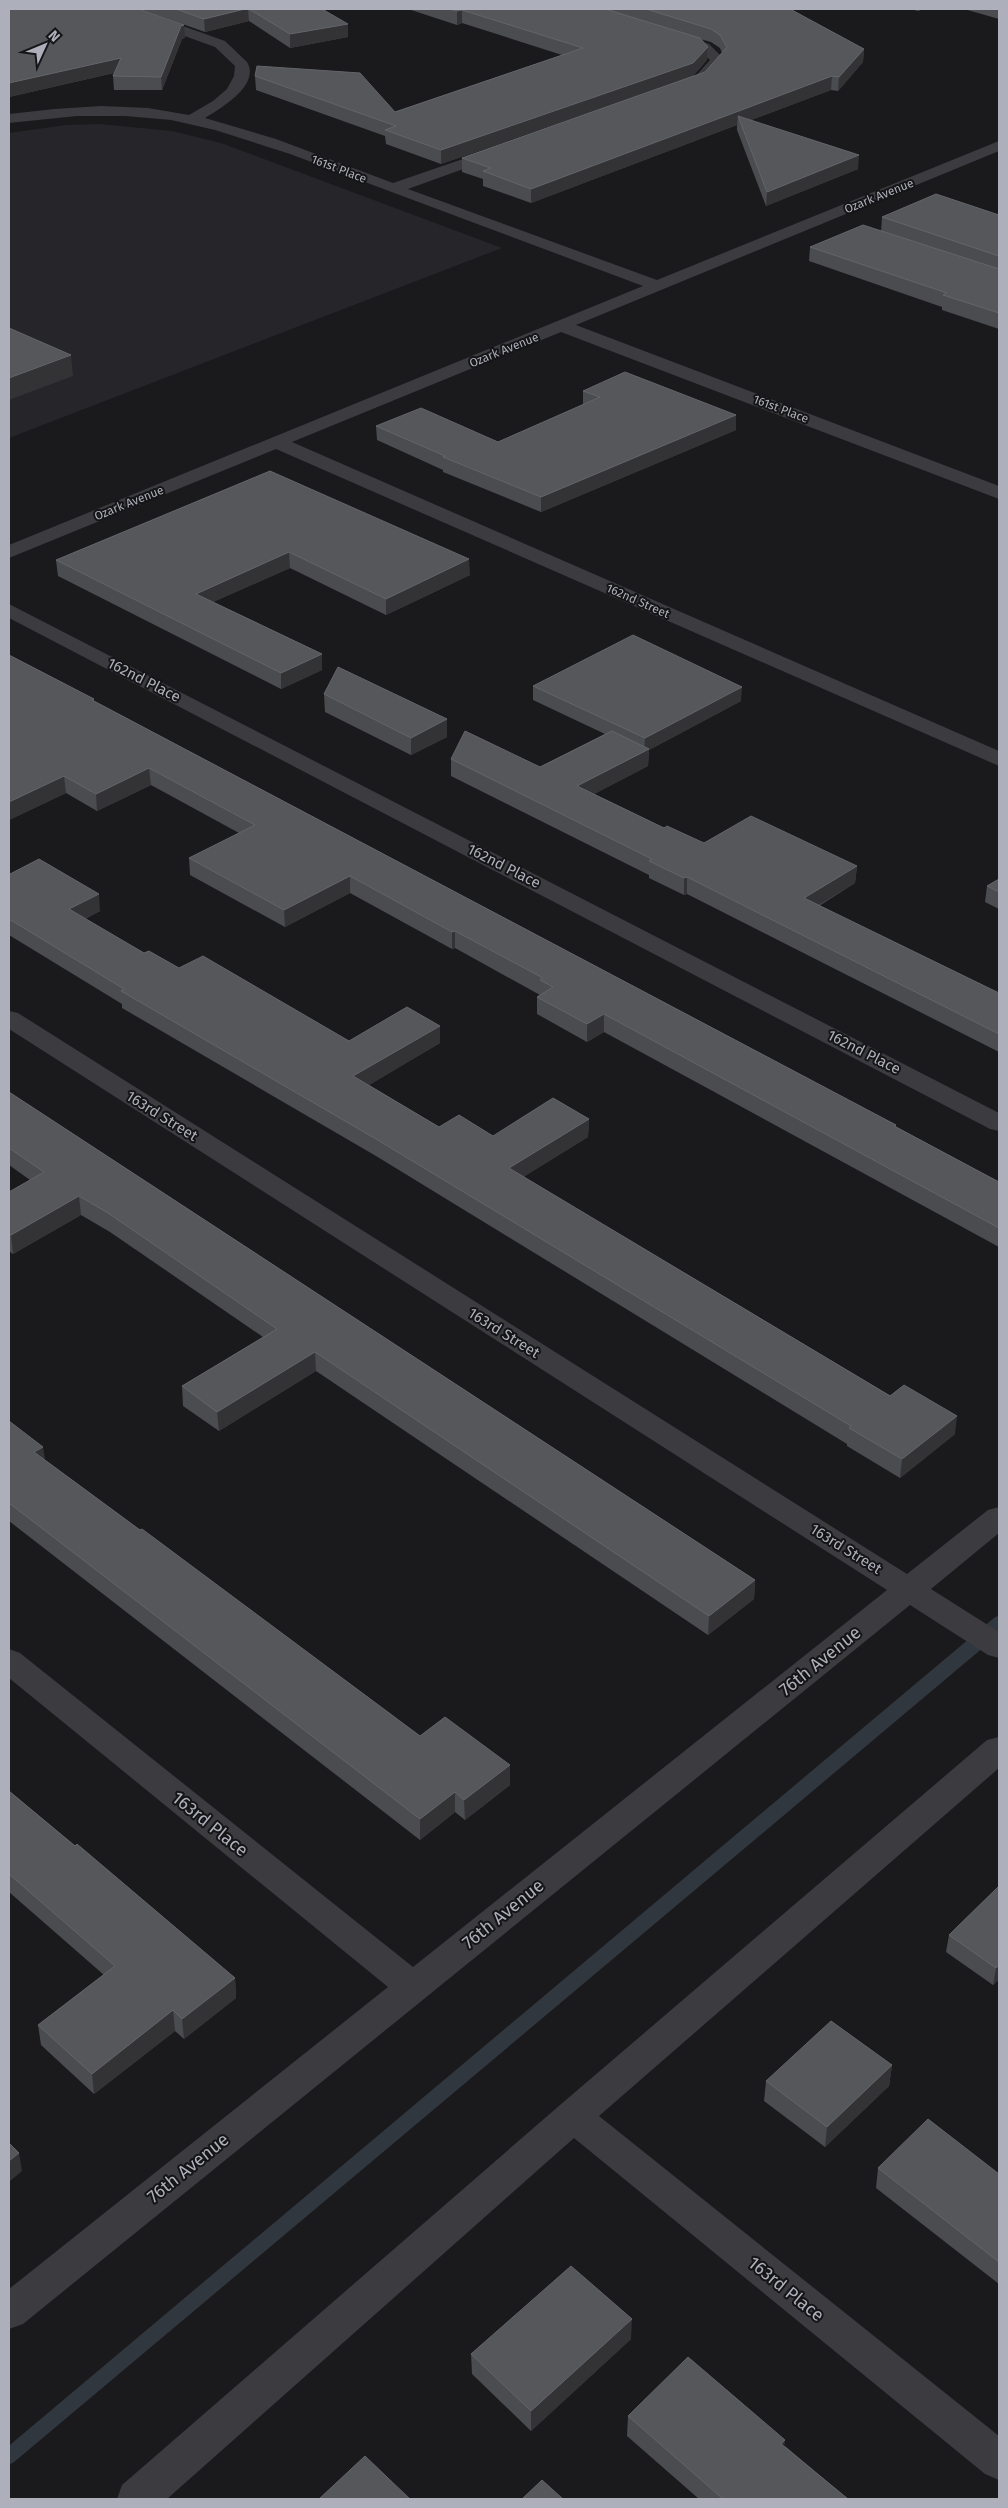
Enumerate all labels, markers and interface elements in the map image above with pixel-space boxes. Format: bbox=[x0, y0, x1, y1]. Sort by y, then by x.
north arrow bbox=[20, 20, 70, 70]
text: N bbox=[45, 27, 63, 46]
street label: 161st Place bbox=[309, 152, 369, 186]
street label: Ozark Avenue bbox=[842, 176, 916, 216]
street label: Ozark Avenue bbox=[467, 330, 541, 370]
street label: 161st Place bbox=[751, 392, 811, 426]
street label: Ozark Avenue bbox=[92, 483, 166, 523]
street label: 162nd Street bbox=[604, 581, 672, 621]
street label: 162nd Place bbox=[104, 654, 184, 706]
street label: 162nd Place bbox=[464, 840, 544, 892]
street label: 162nd Place bbox=[824, 1026, 904, 1078]
street label: 163rd Street bbox=[123, 1087, 202, 1145]
street label: 163rd Street bbox=[465, 1304, 544, 1362]
street label: 163rd Street bbox=[807, 1520, 886, 1578]
street label: 76th Avenue bbox=[775, 1621, 865, 1701]
street label: 163rd Place bbox=[168, 1787, 252, 1861]
street label: 76th Avenue bbox=[458, 1874, 548, 1954]
street label: 76th Avenue bbox=[143, 2128, 233, 2208]
street label: 163rd Place bbox=[744, 2252, 828, 2326]

